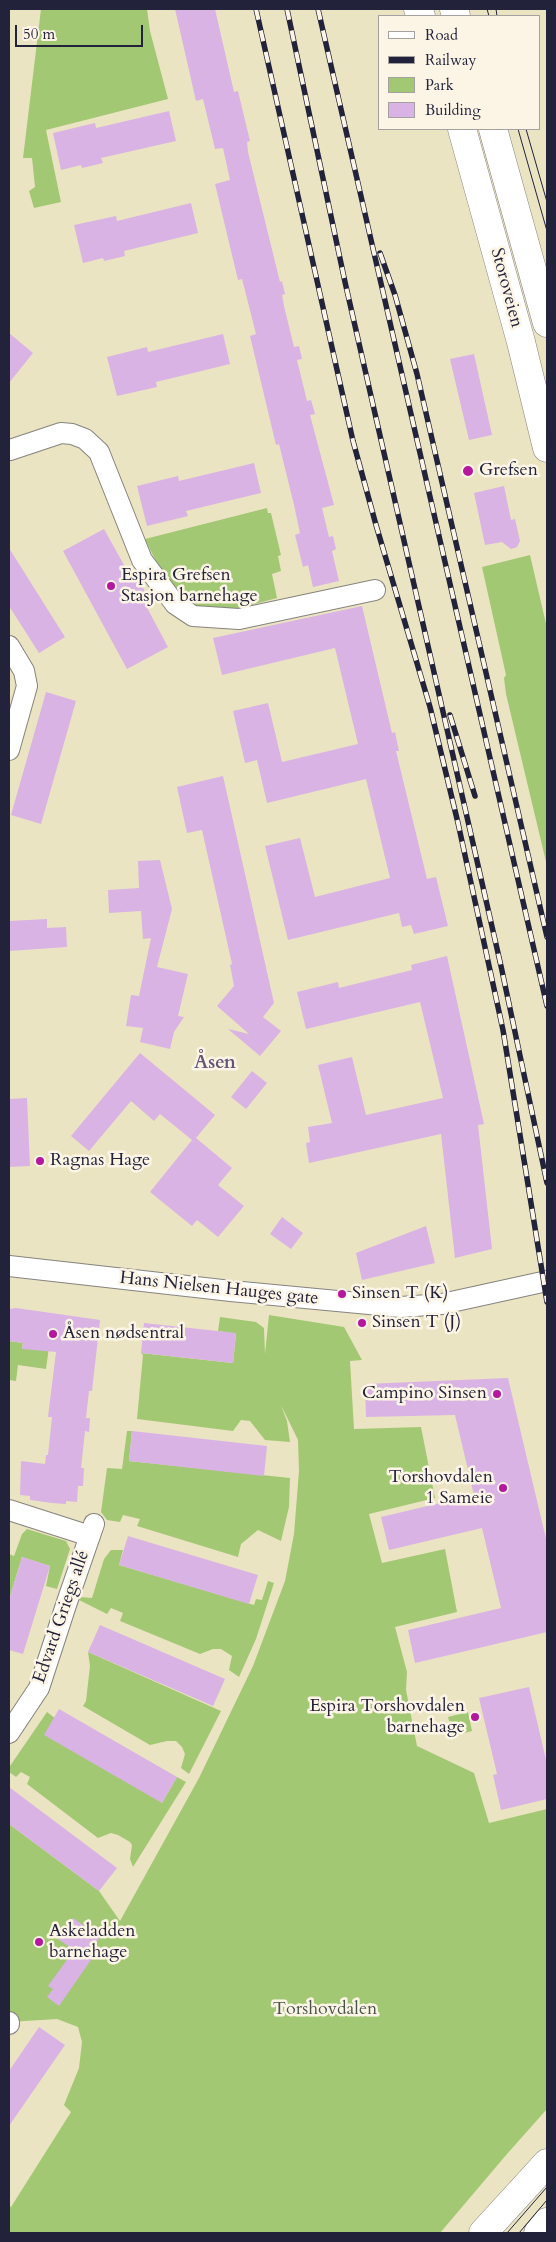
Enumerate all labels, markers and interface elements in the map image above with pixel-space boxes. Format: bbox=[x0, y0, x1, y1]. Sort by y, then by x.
scale bar bbox=[18, 15, 145, 47]
legend bbox=[378, 15, 541, 130]
text: 50 m bbox=[23, 24, 55, 44]
text: Road bbox=[425, 25, 458, 45]
text: Railway bbox=[425, 50, 476, 70]
text: Park bbox=[425, 75, 454, 95]
text: Building bbox=[425, 100, 481, 120]
street label: Storoveien bbox=[485, 246, 527, 330]
place label: Grefsen bbox=[479, 460, 538, 482]
marker: Grefsen bbox=[461, 464, 475, 478]
place label: Espira Grefsen Stasjon barnehage bbox=[121, 565, 258, 608]
marker: Espira Grefsen Stasjon barnehage bbox=[105, 580, 117, 592]
district label: Åsen bbox=[194, 1053, 236, 1075]
place label: Ragnas Hage bbox=[50, 1150, 150, 1172]
marker: Ragnas Hage bbox=[34, 1155, 46, 1167]
street label: Hans Nielsen Hauges gate bbox=[118, 1268, 320, 1310]
place label: Sinsen T (K) bbox=[352, 1283, 448, 1305]
marker: Sinsen T (K) bbox=[336, 1288, 348, 1300]
place label: Sinsen T (J) bbox=[372, 1312, 461, 1334]
marker: Sinsen T (J) bbox=[356, 1317, 368, 1329]
place label: Åsen nødsentral bbox=[63, 1323, 184, 1345]
marker: Åsen nødsentral bbox=[47, 1328, 59, 1340]
place label: Campino Sinsen bbox=[362, 1383, 487, 1405]
marker: Campino Sinsen bbox=[491, 1388, 503, 1400]
place label: Torshovdalen 1 Sameie bbox=[388, 1467, 493, 1510]
marker: Torshovdalen 1 Sameie bbox=[497, 1482, 509, 1494]
street label: Edvard Griegs allé bbox=[29, 1548, 95, 1686]
place label: Espira Torshovdalen barnehage bbox=[309, 1696, 465, 1738]
marker: Espira Torshovdalen barnehage bbox=[469, 1711, 481, 1723]
place label: Askeladden barnehage bbox=[49, 1921, 136, 1964]
marker: Askeladden barnehage bbox=[33, 1936, 45, 1948]
park label: Torshovdalen bbox=[273, 1999, 377, 2021]

